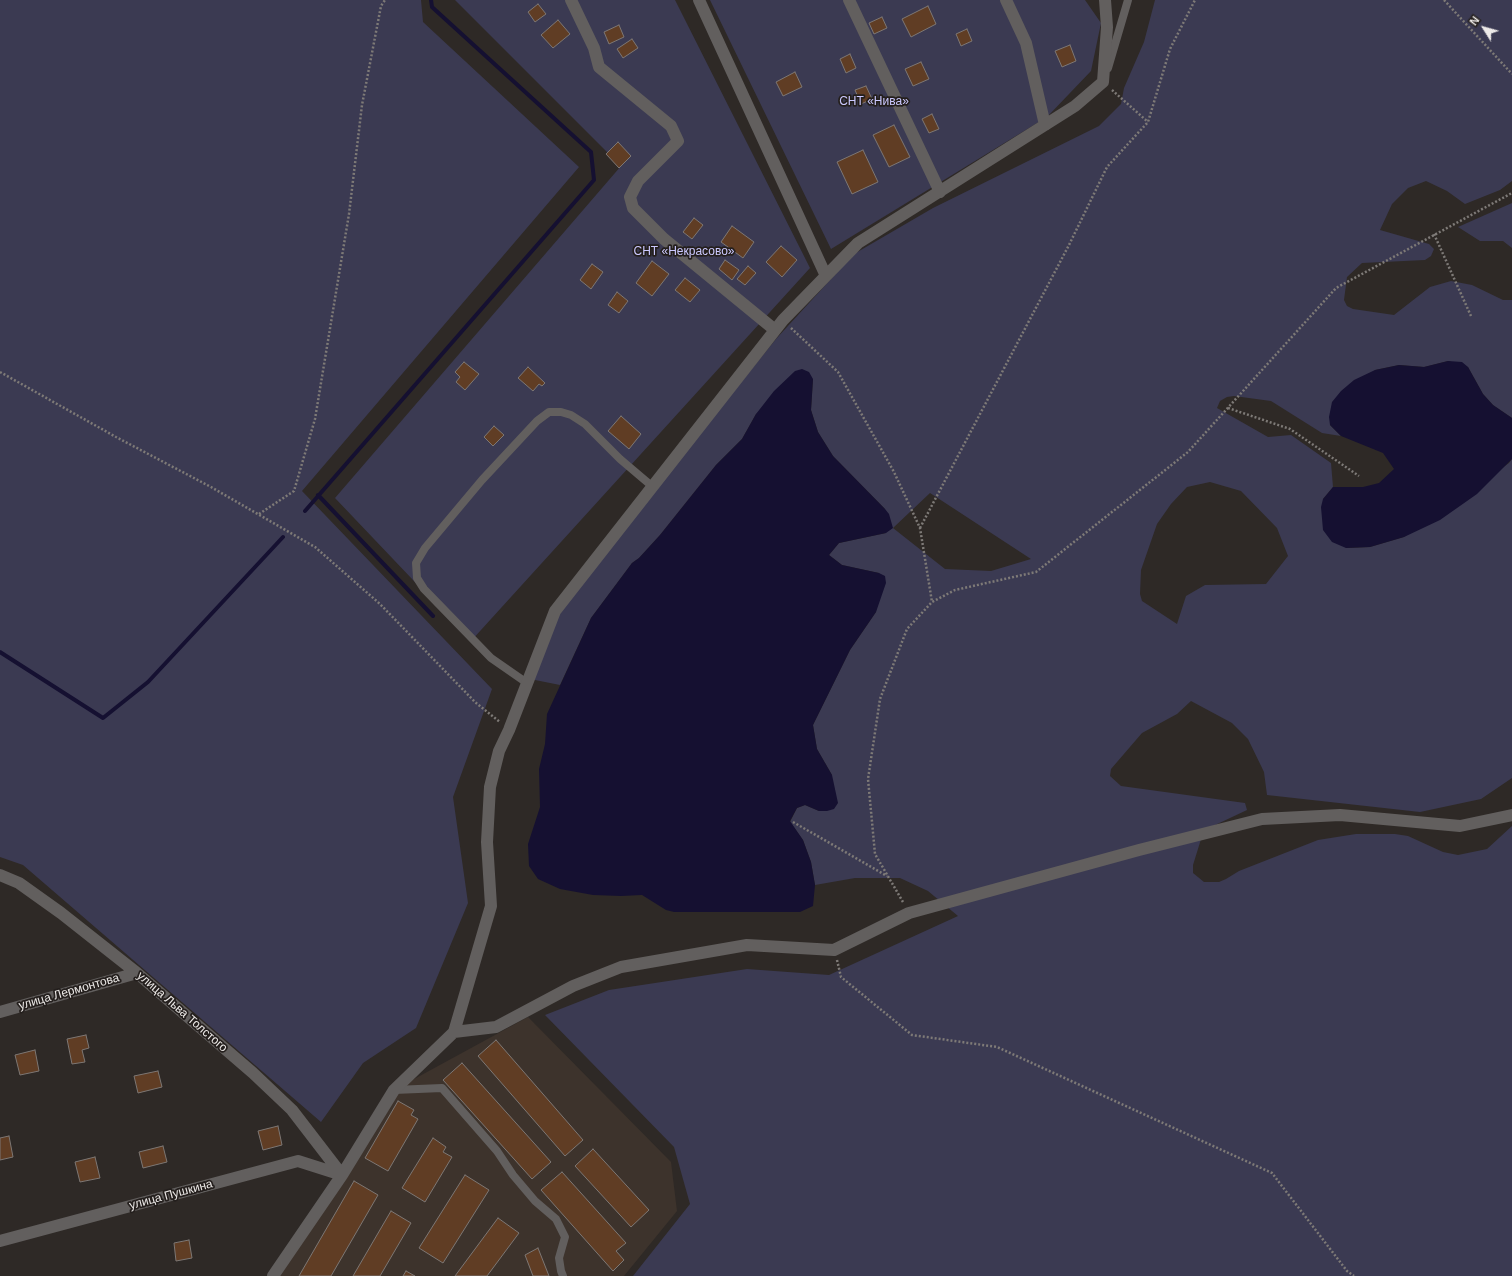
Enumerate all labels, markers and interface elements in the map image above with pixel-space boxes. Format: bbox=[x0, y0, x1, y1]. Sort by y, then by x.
north arrow bbox=[1464, 8, 1504, 48]
text: N bbox=[1467, 14, 1482, 28]
park label: СНТ «Нива» bbox=[839, 95, 909, 109]
park label: СНТ «Некрасово» bbox=[633, 245, 735, 259]
street label: улица Льва Толстого bbox=[134, 969, 230, 1055]
street label: улица Лермонтова bbox=[17, 971, 121, 1013]
street label: улица Пушкина bbox=[128, 1177, 214, 1213]

